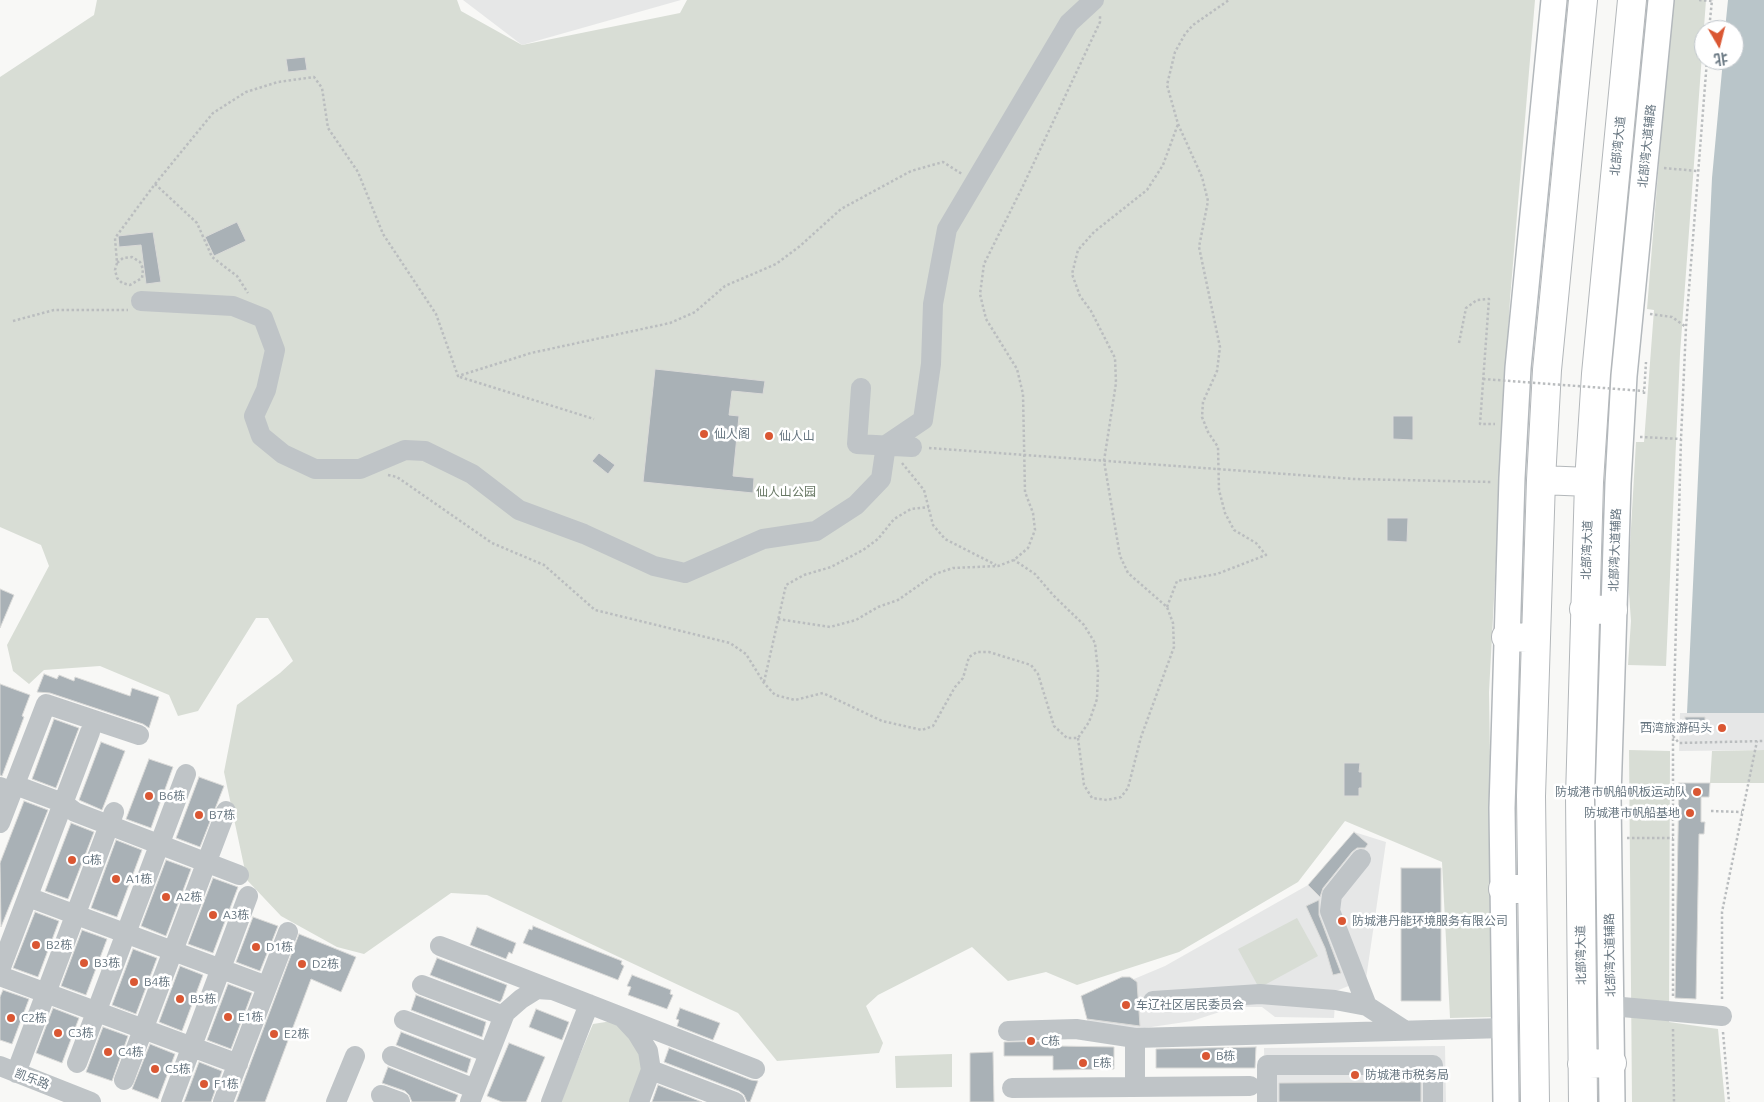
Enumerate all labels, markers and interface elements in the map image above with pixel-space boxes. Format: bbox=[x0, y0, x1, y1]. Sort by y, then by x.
north arrow bbox=[1694, 20, 1744, 70]
text: 北 bbox=[1713, 50, 1729, 68]
street label: 北部湾大道辅路 bbox=[1635, 103, 1659, 189]
street label: 北部湾大道 bbox=[1608, 115, 1628, 177]
place label: 仙人阁 bbox=[714, 427, 750, 441]
marker: 仙人阁 bbox=[698, 428, 710, 440]
place label: 仙人山 bbox=[779, 429, 815, 443]
marker: 仙人山 bbox=[763, 430, 775, 442]
park label: 仙人山公园 bbox=[756, 485, 816, 499]
street label: 北部湾大道辅路 bbox=[1606, 508, 1624, 592]
street label: 北部湾大道 bbox=[1579, 520, 1595, 580]
place label: 西湾旅游码头 bbox=[1640, 721, 1712, 735]
marker: 西湾旅游码头 bbox=[1716, 722, 1728, 734]
place label: 防城港市帆船帆板运动队 bbox=[1555, 785, 1687, 799]
marker: 防城港市帆船帆板运动队 bbox=[1691, 786, 1703, 798]
place label: B6栋 bbox=[159, 789, 185, 803]
marker: B6栋 bbox=[143, 790, 155, 802]
place label: 防城港市帆船基地 bbox=[1584, 806, 1680, 820]
marker: 防城港市帆船基地 bbox=[1684, 807, 1696, 819]
place label: B7栋 bbox=[209, 808, 235, 822]
marker: B7栋 bbox=[193, 809, 205, 821]
place label: G栋 bbox=[82, 853, 102, 867]
marker: G栋 bbox=[66, 854, 78, 866]
place label: A1栋 bbox=[126, 872, 153, 886]
marker: A1栋 bbox=[110, 873, 122, 885]
place label: A2栋 bbox=[176, 890, 203, 904]
marker: A2栋 bbox=[160, 891, 172, 903]
place label: A3栋 bbox=[223, 908, 250, 922]
marker: A3栋 bbox=[207, 909, 219, 921]
street label: 北部湾大道辅路 bbox=[1602, 913, 1618, 997]
place label: 防城港丹能环境服务有限公司 bbox=[1352, 914, 1508, 928]
marker: 防城港丹能环境服务有限公司 bbox=[1336, 915, 1348, 927]
street label: 北部湾大道 bbox=[1573, 925, 1589, 985]
place label: B2栋 bbox=[46, 938, 72, 952]
marker: B2栋 bbox=[30, 939, 42, 951]
place label: D1栋 bbox=[266, 940, 293, 954]
marker: D1栋 bbox=[250, 941, 262, 953]
place label: B3栋 bbox=[94, 956, 120, 970]
marker: B3栋 bbox=[78, 957, 90, 969]
place label: D2栋 bbox=[312, 957, 339, 971]
marker: D2栋 bbox=[296, 958, 308, 970]
place label: B4栋 bbox=[144, 975, 170, 989]
marker: B4栋 bbox=[128, 976, 140, 988]
place label: B5栋 bbox=[190, 992, 216, 1006]
marker: B5栋 bbox=[174, 993, 186, 1005]
place label: 车辽社区居民委员会 bbox=[1136, 998, 1244, 1012]
marker: 车辽社区居民委员会 bbox=[1120, 999, 1132, 1011]
place label: E1栋 bbox=[238, 1010, 263, 1024]
place label: C2栋 bbox=[21, 1011, 47, 1025]
marker: E1栋 bbox=[222, 1011, 234, 1023]
marker: C2栋 bbox=[5, 1012, 17, 1024]
place label: C3栋 bbox=[68, 1026, 94, 1040]
marker: C3栋 bbox=[52, 1027, 64, 1039]
place label: E2栋 bbox=[284, 1027, 309, 1041]
marker: E2栋 bbox=[268, 1028, 280, 1040]
place label: C栋 bbox=[1041, 1034, 1060, 1048]
marker: C栋 bbox=[1025, 1035, 1037, 1047]
place label: C4栋 bbox=[118, 1045, 144, 1059]
marker: C4栋 bbox=[102, 1046, 114, 1058]
place label: B栋 bbox=[1216, 1049, 1236, 1063]
marker: B栋 bbox=[1200, 1050, 1212, 1062]
place label: E栋 bbox=[1093, 1056, 1112, 1070]
marker: E栋 bbox=[1077, 1057, 1089, 1069]
place label: C5栋 bbox=[165, 1062, 191, 1076]
marker: C5栋 bbox=[149, 1063, 161, 1075]
street label: 凯乐路 bbox=[13, 1066, 51, 1092]
place label: 防城港市税务局 bbox=[1365, 1068, 1449, 1082]
marker: 防城港市税务局 bbox=[1349, 1069, 1361, 1081]
place label: F1栋 bbox=[214, 1077, 239, 1091]
marker: F1栋 bbox=[198, 1078, 210, 1090]

